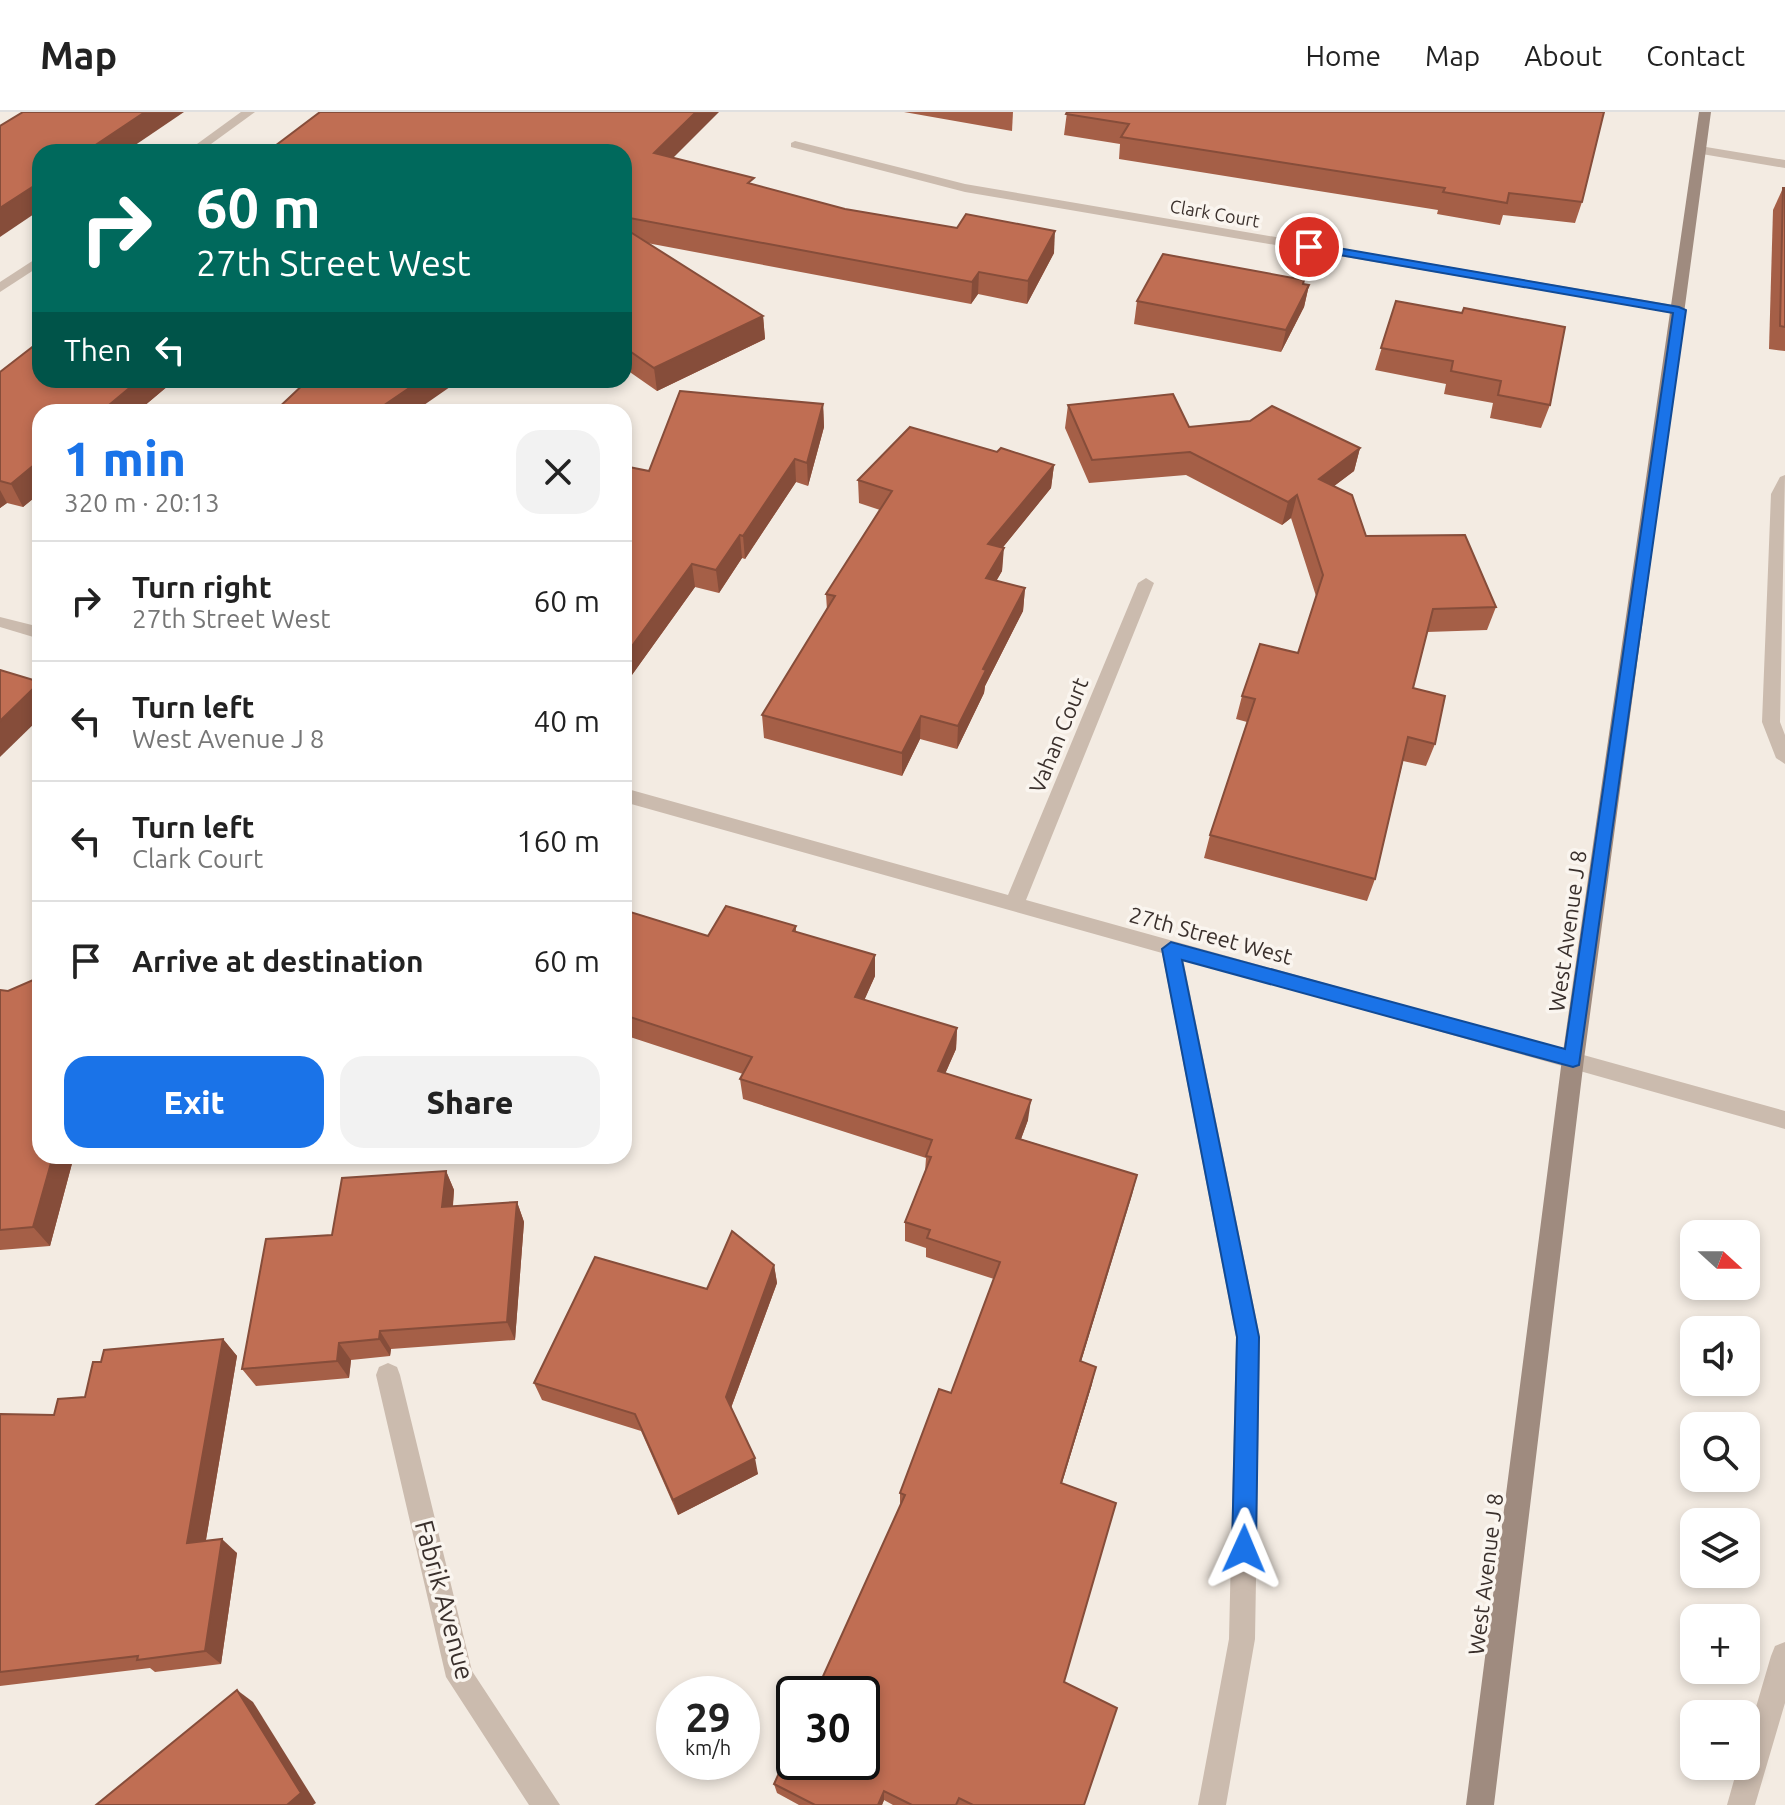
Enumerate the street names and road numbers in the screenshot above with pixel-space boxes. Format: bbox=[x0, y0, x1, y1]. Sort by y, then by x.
street label: Clark Court bbox=[1169, 195, 1261, 231]
street label: Vahan Court bbox=[1024, 673, 1093, 796]
street label: West Avenue J 8 bbox=[1543, 849, 1591, 1013]
street label: 27th Street West bbox=[1127, 901, 1296, 969]
street label: West Avenue J 8 bbox=[1463, 1492, 1507, 1656]
street label: Fabrik Avenue bbox=[410, 1517, 480, 1683]

